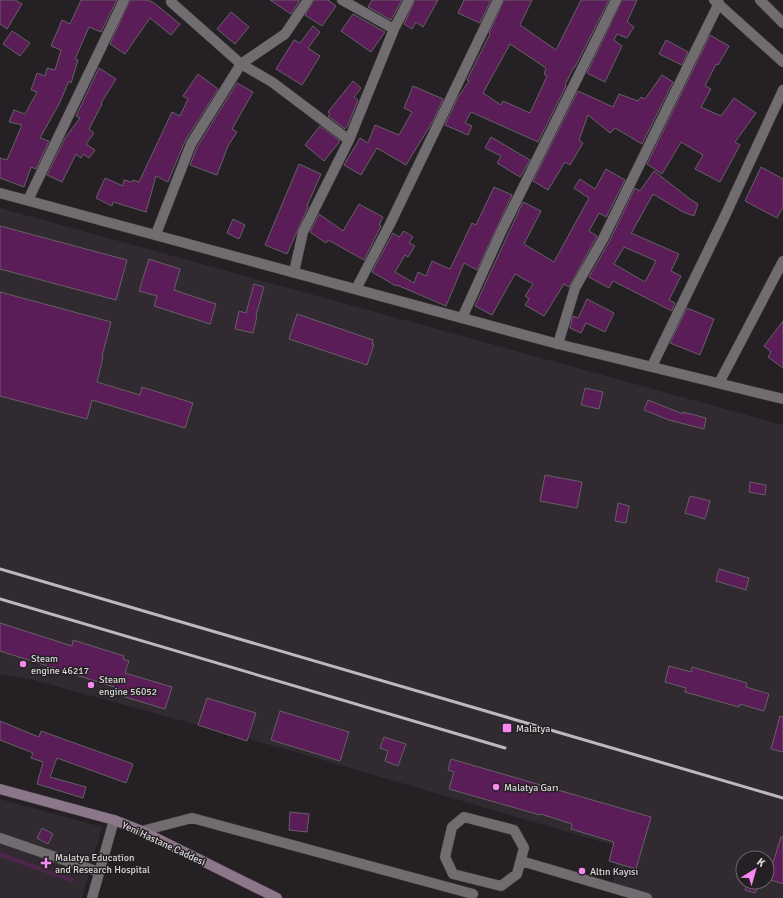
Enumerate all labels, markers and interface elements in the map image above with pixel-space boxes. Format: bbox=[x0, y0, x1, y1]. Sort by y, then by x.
place label: Steam engine 46217 bbox=[31, 653, 89, 677]
marker: Steam engine 46217 bbox=[18, 659, 28, 669]
place label: Steam engine 56052 bbox=[99, 674, 157, 698]
marker: Steam engine 56052 bbox=[86, 680, 96, 690]
marker: Malatya bbox=[501, 722, 513, 734]
place label: Malatya bbox=[516, 723, 550, 735]
marker: Malatya Garı bbox=[491, 782, 501, 792]
place label: Malatya Garı bbox=[504, 782, 559, 794]
street label: Yeni Hastane Caddesi bbox=[120, 819, 207, 869]
north arrow bbox=[735, 850, 775, 890]
place label: Malatya Education and Research Hospital bbox=[55, 852, 150, 876]
text: K bbox=[754, 855, 767, 870]
marker: Malatya Education and Research Hospital bbox=[40, 857, 52, 869]
marker: Altın Kayısı bbox=[577, 866, 587, 876]
place label: Altın Kayısı bbox=[590, 866, 638, 878]

